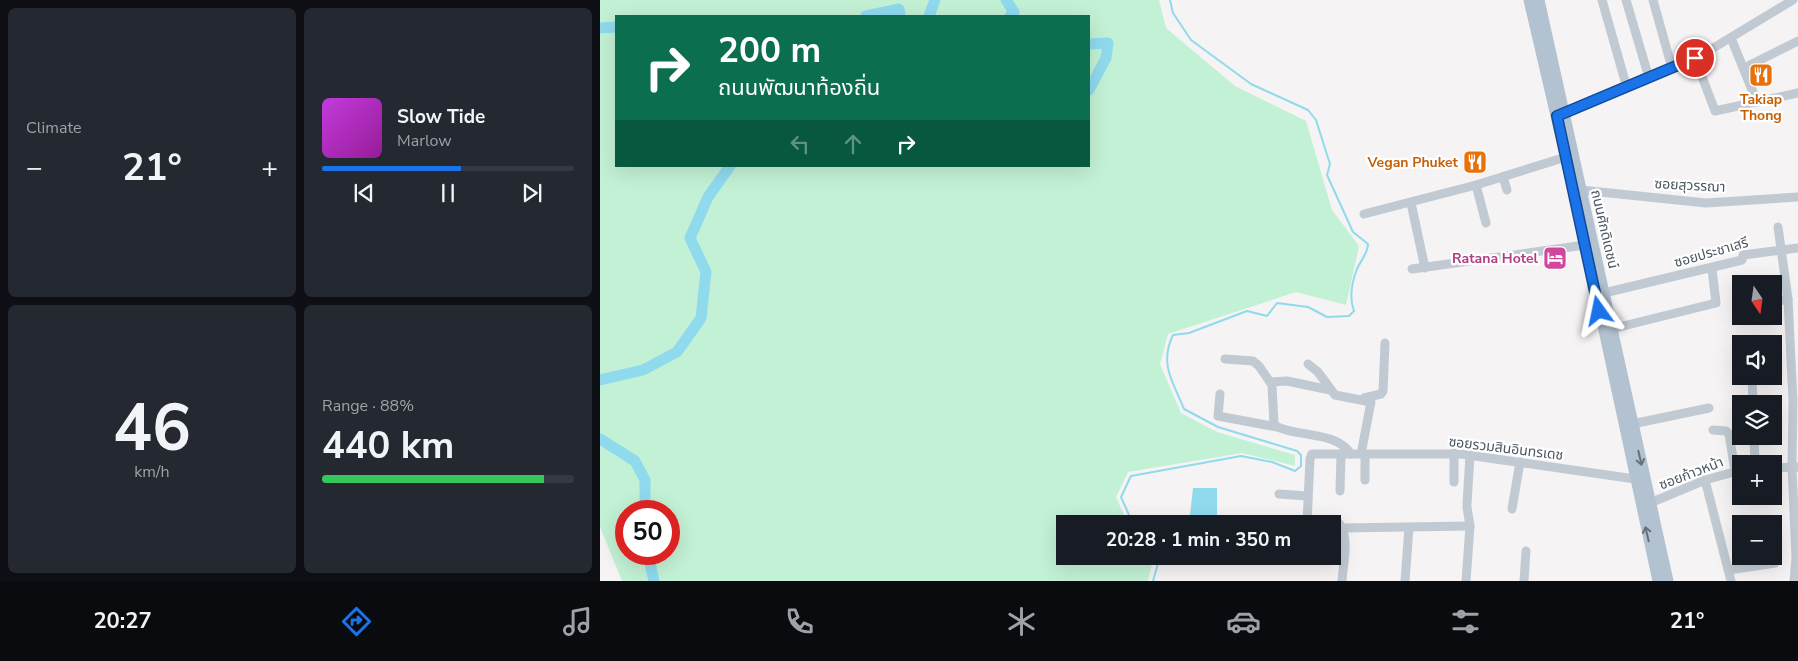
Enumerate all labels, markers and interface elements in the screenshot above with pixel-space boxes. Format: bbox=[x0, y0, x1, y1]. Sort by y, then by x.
text: 200 m bbox=[718, 27, 821, 74]
icon: right bbox=[635, 35, 700, 100]
pin bbox=[1674, 37, 1716, 79]
icon: arrive bbox=[1681, 44, 1709, 72]
restaurant icon: Takiap Thong bbox=[1748, 62, 1774, 88]
text: ถนนพัฒนาท้องถิ่น bbox=[718, 73, 880, 103]
place label: Takiap Thong bbox=[1740, 90, 1782, 125]
text: Slow Tide bbox=[397, 104, 485, 130]
text: Climate bbox=[26, 117, 81, 139]
text: Marlow bbox=[397, 130, 452, 152]
icon: left bbox=[786, 130, 814, 158]
icon: ahead bbox=[839, 130, 867, 158]
icon: right bbox=[892, 130, 920, 158]
text: 21° bbox=[122, 142, 182, 193]
text: − bbox=[26, 149, 43, 187]
text: + bbox=[261, 149, 278, 187]
restaurant icon: Vegan Phuket bbox=[1462, 149, 1488, 175]
place label: Vegan Phuket bbox=[1367, 153, 1459, 172]
street label: ซอยสุวรรณา bbox=[1654, 174, 1726, 197]
icon: previous bbox=[350, 179, 378, 207]
icon: pause bbox=[434, 179, 462, 207]
icon: next bbox=[518, 179, 546, 207]
street label: ถนนศักดิเดชน์ bbox=[1586, 188, 1623, 270]
street label: ซอยประชาเสรี bbox=[1672, 233, 1751, 272]
hotel icon: Ratana Hotel bbox=[1542, 245, 1568, 271]
place label: Ratana Hotel bbox=[1452, 249, 1539, 268]
north arrow bbox=[1732, 275, 1782, 325]
map controls bbox=[1732, 275, 1782, 565]
position arrow bbox=[1572, 284, 1624, 336]
button: sound bbox=[1732, 335, 1782, 385]
text: 46 bbox=[113, 384, 191, 473]
text: Range · 88% bbox=[322, 395, 414, 417]
button: layers bbox=[1732, 395, 1782, 445]
text: 440 km bbox=[322, 420, 454, 471]
street label: ซอยรวมสินอินทรเดช bbox=[1448, 432, 1564, 465]
one-way arrow bbox=[1636, 449, 1645, 465]
street label: ซอยก้าวหน้า bbox=[1656, 452, 1726, 494]
button: + bbox=[1732, 455, 1782, 505]
text: km/h bbox=[134, 461, 170, 483]
speed limit sign: 50 bbox=[615, 500, 680, 565]
button: − bbox=[1732, 515, 1782, 565]
one-way arrow bbox=[1642, 526, 1651, 542]
text: 20:28 · 1 min · 350 m bbox=[1106, 527, 1291, 553]
icon: directions bbox=[339, 604, 374, 639]
icon: music bbox=[560, 604, 595, 639]
icon: phone bbox=[782, 604, 817, 639]
icon: climate bbox=[1004, 604, 1039, 639]
icon: car bbox=[1226, 604, 1261, 639]
icon: filters bbox=[1448, 604, 1483, 639]
text: 20:27 bbox=[93, 606, 152, 636]
text: 21° bbox=[1670, 606, 1704, 636]

